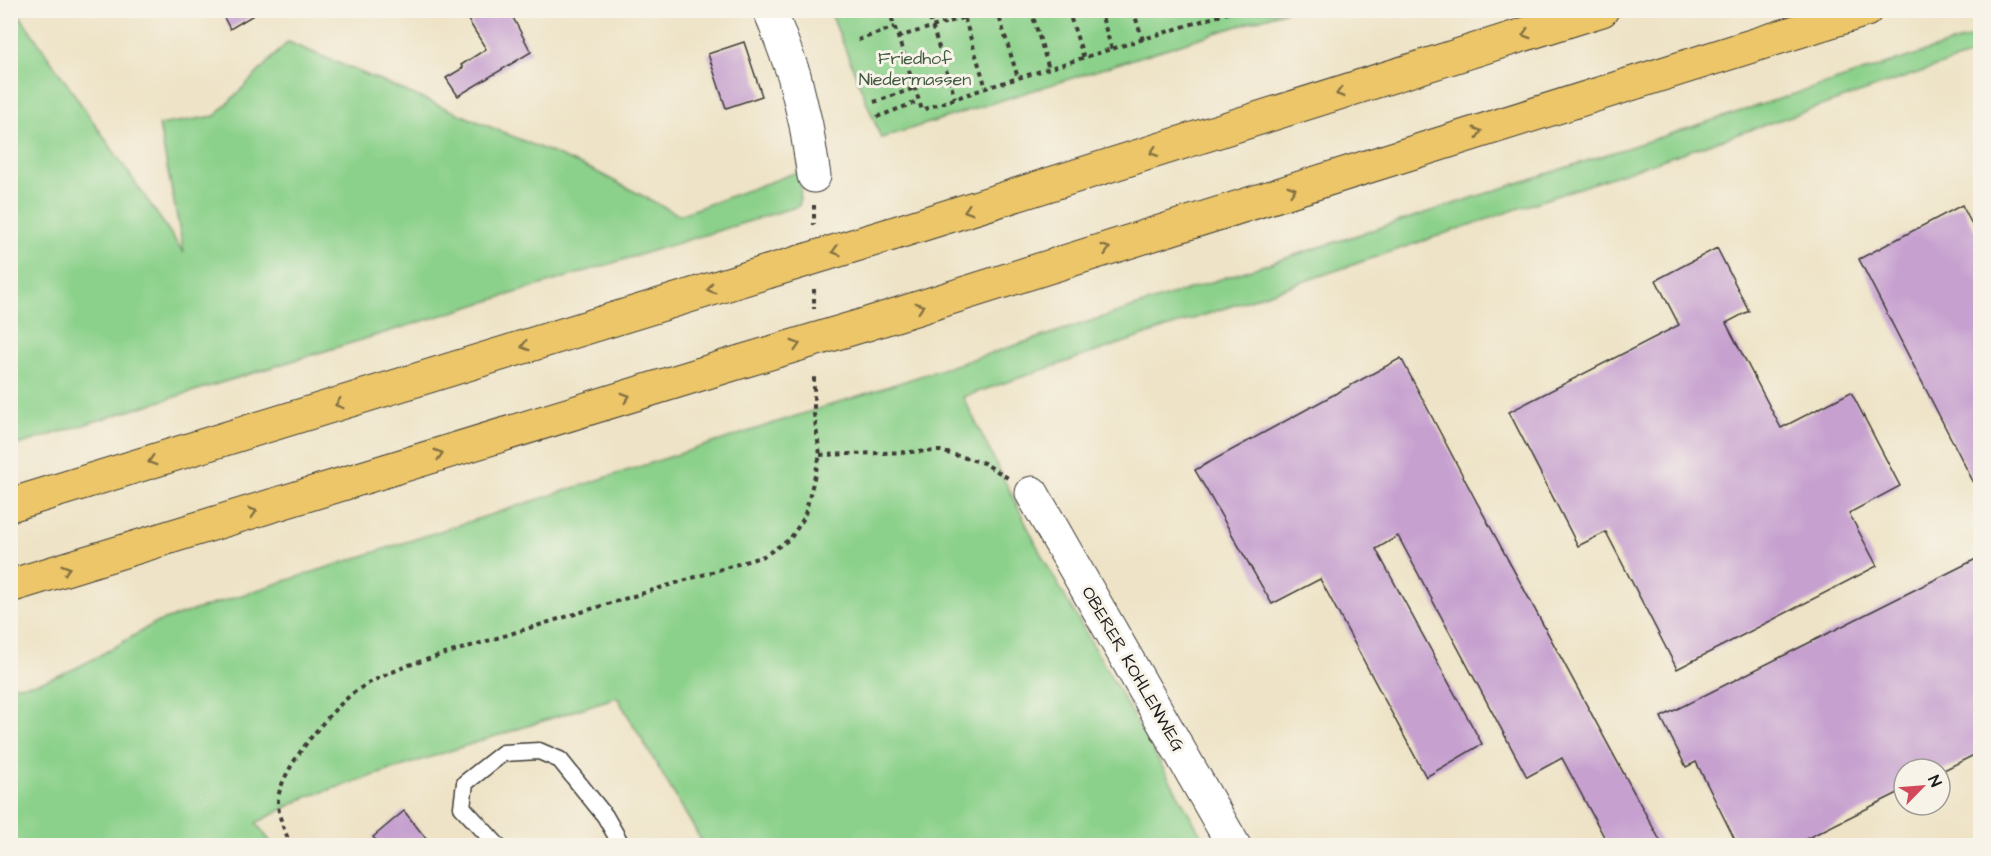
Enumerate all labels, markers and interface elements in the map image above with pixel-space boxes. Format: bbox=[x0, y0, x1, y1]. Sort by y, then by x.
one-way arrow bbox=[1521, 27, 1532, 40]
park label: Friedhof Niedermassen bbox=[859, 46, 971, 92]
one-way arrow bbox=[1335, 86, 1346, 98]
one-way arrow bbox=[1472, 127, 1483, 139]
one-way arrow bbox=[1149, 144, 1160, 157]
one-way arrow bbox=[1286, 185, 1297, 198]
one-way arrow bbox=[963, 203, 974, 215]
one-way arrow bbox=[831, 244, 842, 256]
one-way arrow bbox=[1100, 244, 1111, 256]
one-way arrow bbox=[706, 282, 717, 294]
one-way arrow bbox=[914, 302, 925, 314]
one-way arrow bbox=[520, 339, 531, 351]
one-way arrow bbox=[790, 340, 801, 352]
one-way arrow bbox=[620, 392, 631, 404]
one-way arrow bbox=[334, 397, 345, 409]
one-way arrow bbox=[433, 449, 444, 461]
one-way arrow bbox=[147, 454, 158, 466]
one-way arrow bbox=[247, 506, 258, 519]
one-way arrow bbox=[60, 564, 71, 576]
street label: OBERER KOHLENWEG bbox=[1075, 582, 1191, 757]
north arrow bbox=[1892, 757, 1952, 817]
text: N bbox=[1923, 772, 1947, 790]

